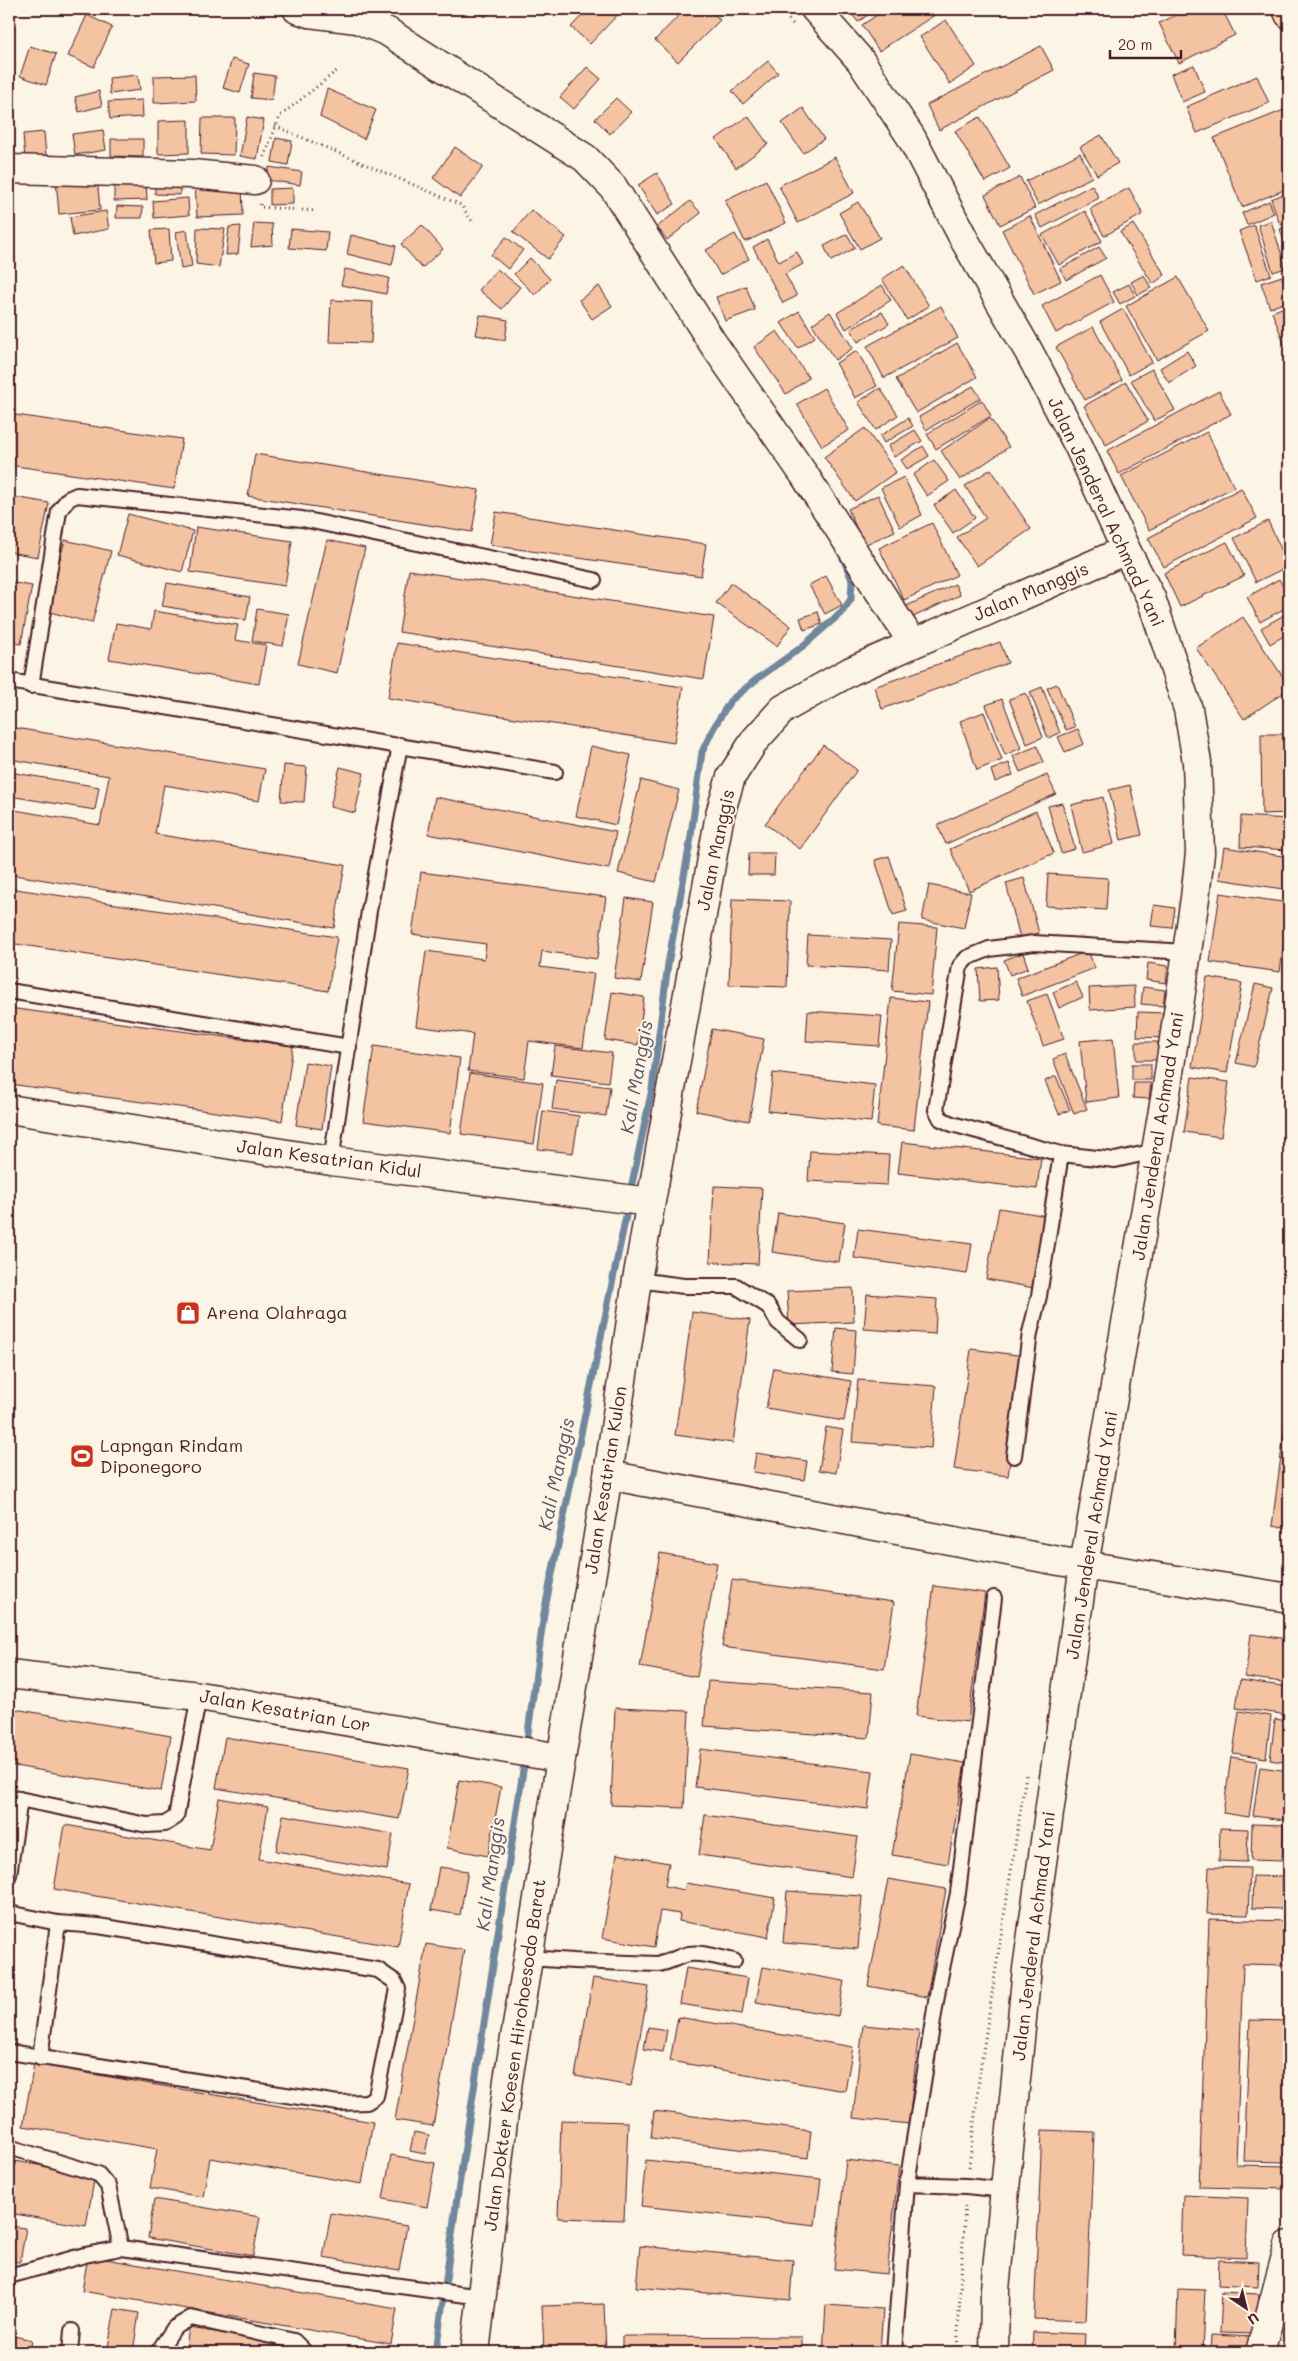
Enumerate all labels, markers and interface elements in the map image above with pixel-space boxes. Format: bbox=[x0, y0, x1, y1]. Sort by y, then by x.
scale bar bbox=[1110, 28, 1182, 60]
text: 20 m bbox=[1118, 34, 1152, 54]
street label: Jalan Jenderal Achmad Yani bbox=[1043, 393, 1171, 630]
street label: Jalan Manggis bbox=[969, 556, 1092, 626]
street label: Jalan Manggis bbox=[690, 787, 740, 913]
street label: Jalan Jenderal Achmad Yani bbox=[1126, 1010, 1189, 1262]
water label: Kali Manggis bbox=[613, 1018, 658, 1136]
street label: Jalan Kesatrian Kidul bbox=[235, 1133, 423, 1183]
shop icon: Arena Olahraga bbox=[175, 1300, 201, 1326]
place label: Arena Olahraga bbox=[206, 1300, 348, 1324]
street label: Jalan Kesatrian Kulon bbox=[578, 1384, 632, 1576]
street label: Jalan Jenderal Achmad Yani bbox=[1060, 1409, 1123, 1661]
water label: Kali Manggis bbox=[531, 1415, 580, 1533]
place label: Lapngan Rindam Diponegoro bbox=[100, 1433, 243, 1478]
sports icon: Lapngan Rindam Diponegoro bbox=[69, 1443, 95, 1469]
street label: Jalan Kesatrian Lor bbox=[198, 1683, 373, 1737]
street label: Jalan Jenderal Achmad Yani bbox=[1006, 1810, 1060, 2062]
water label: Kali Manggis bbox=[469, 1815, 510, 1932]
street label: Jalan Dokter Koesen Hirohoesodo Barat bbox=[477, 1877, 551, 2232]
north arrow bbox=[1220, 2284, 1270, 2334]
text: U bbox=[1244, 2308, 1263, 2330]

